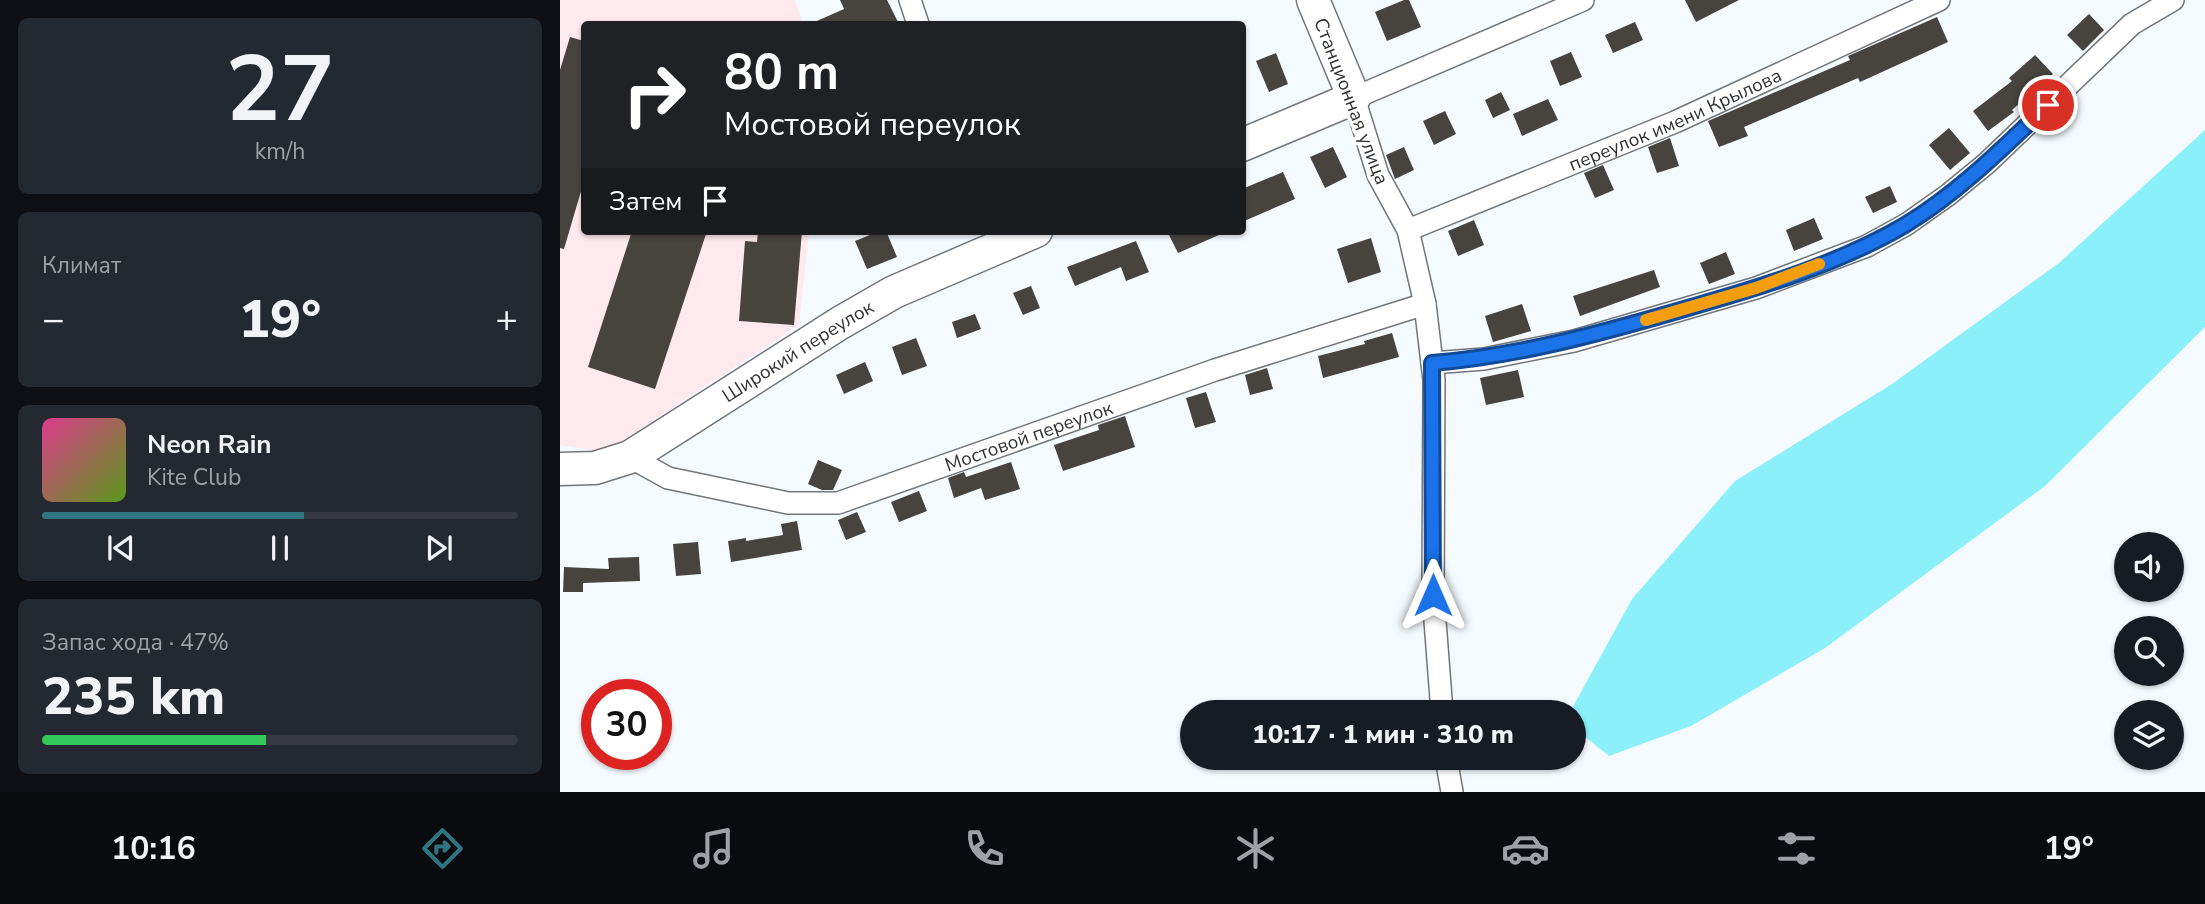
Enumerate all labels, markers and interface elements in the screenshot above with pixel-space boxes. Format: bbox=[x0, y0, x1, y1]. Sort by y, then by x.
street label: Станционная улица bbox=[1307, 14, 1395, 188]
text: 27 bbox=[225, 28, 335, 152]
text: 80 m bbox=[724, 39, 839, 106]
icon: right bbox=[609, 49, 700, 140]
street label: переулок имени Крылова bbox=[1565, 63, 1786, 178]
pin bbox=[2018, 75, 2078, 135]
icon: arrive bbox=[2029, 86, 2067, 124]
text: Мостовой переулок bbox=[724, 103, 1021, 146]
text: km/h bbox=[255, 136, 305, 167]
icon: arrive bbox=[696, 182, 734, 220]
text: Затем bbox=[609, 184, 682, 219]
text: Климат bbox=[42, 250, 121, 281]
text: 19° bbox=[239, 284, 321, 355]
text: − bbox=[42, 294, 65, 345]
text: + bbox=[495, 294, 518, 345]
street label: Широкий переулок bbox=[717, 295, 878, 409]
street label: Мостовой переулок bbox=[941, 395, 1116, 478]
text: Neon Rain bbox=[147, 427, 272, 462]
text: Kite Club bbox=[147, 462, 241, 493]
icon: previous bbox=[102, 529, 140, 567]
icon: pause bbox=[261, 529, 299, 567]
icon: next bbox=[420, 529, 458, 567]
map controls bbox=[2114, 532, 2184, 770]
button: sound bbox=[2114, 532, 2184, 602]
position arrow bbox=[1396, 558, 1470, 632]
button: search bbox=[2114, 616, 2184, 686]
text: Запас хода · 47% bbox=[42, 627, 229, 658]
text: 235 km bbox=[42, 661, 225, 732]
speed limit sign: 30 bbox=[581, 679, 672, 770]
button: layers bbox=[2114, 700, 2184, 770]
text: 10:17 · 1 мин · 310 m bbox=[1252, 717, 1514, 752]
icon: directions bbox=[418, 824, 467, 873]
icon: music bbox=[689, 824, 738, 873]
icon: phone bbox=[960, 824, 1009, 873]
icon: climate bbox=[1231, 824, 1280, 873]
icon: car bbox=[1501, 824, 1550, 873]
icon: filters bbox=[1772, 824, 1821, 873]
text: 10:16 bbox=[111, 827, 196, 870]
text: 19° bbox=[2043, 827, 2094, 870]

